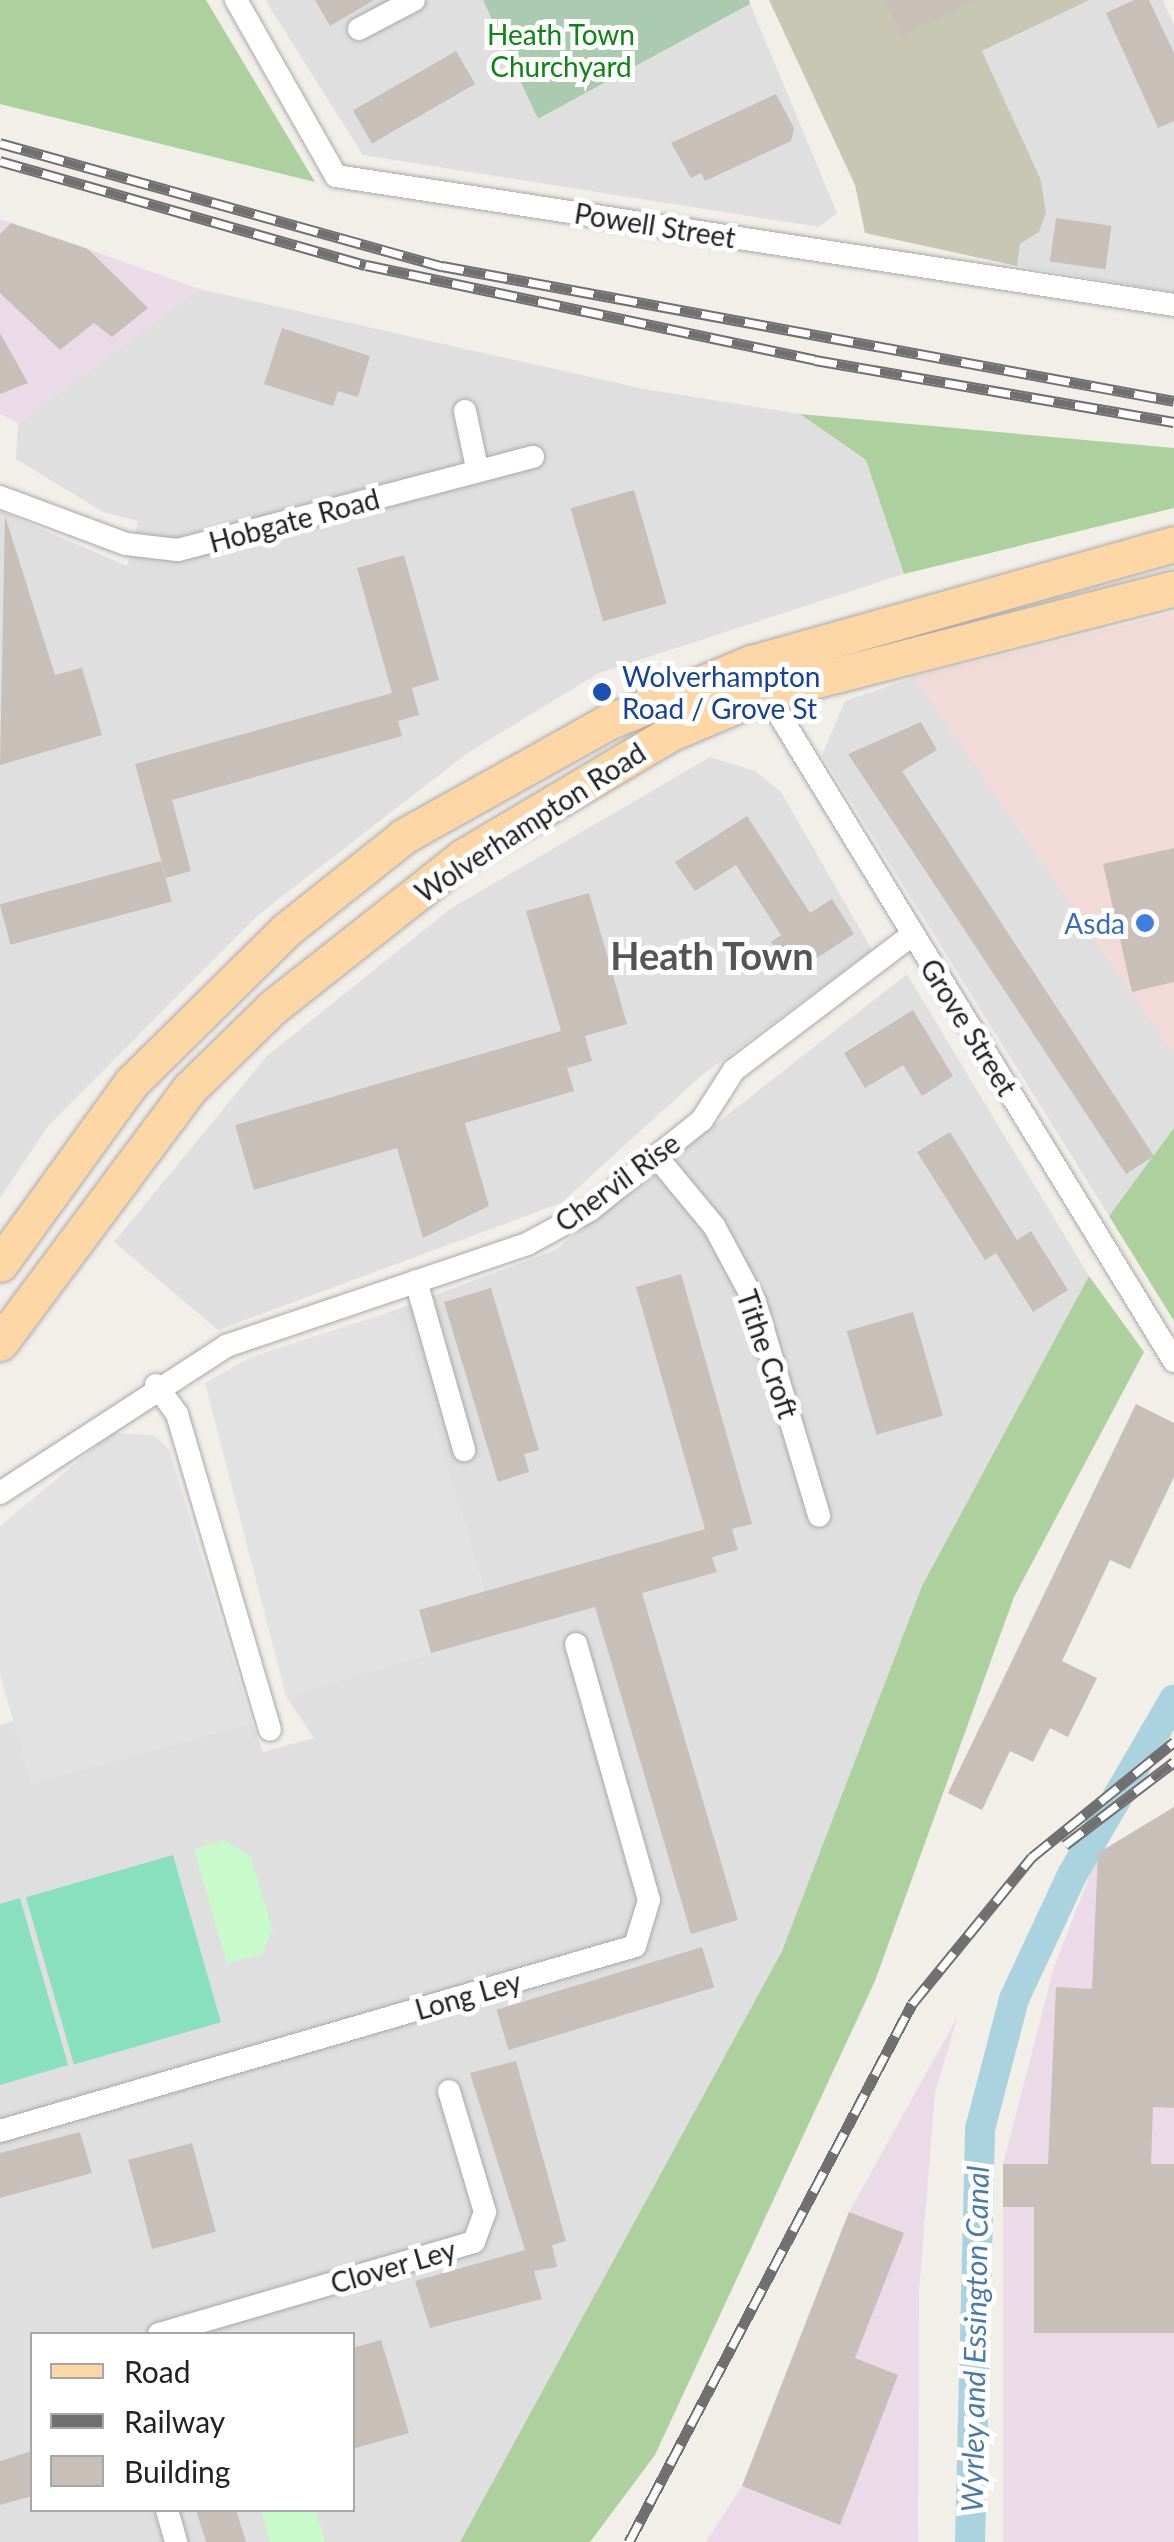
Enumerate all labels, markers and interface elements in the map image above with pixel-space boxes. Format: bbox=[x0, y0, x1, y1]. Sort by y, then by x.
park label: Heath Town Churchyard bbox=[487, 17, 635, 83]
street label: Powell Street bbox=[572, 196, 738, 254]
street label: Hobgate Road bbox=[205, 481, 383, 559]
place label: Wolverhampton Road / Grove St bbox=[622, 659, 820, 725]
marker: Wolverhampton Road / Grove St bbox=[591, 681, 613, 703]
street label: Wolverhampton Road bbox=[409, 735, 651, 909]
place label: Asda bbox=[1064, 906, 1125, 940]
marker: Asda bbox=[1134, 912, 1156, 934]
district label: Heath Town bbox=[610, 933, 814, 979]
street label: Grove Street bbox=[914, 952, 1024, 1102]
street label: Chervil Rise bbox=[548, 1126, 686, 1238]
street label: Tithe Croft bbox=[730, 1285, 806, 1423]
street label: Long Ley bbox=[411, 1964, 525, 2026]
water label: Wyrley and Essington Canal bbox=[953, 2165, 995, 2513]
street label: Clover Ley bbox=[326, 2232, 460, 2300]
legend bbox=[30, 2332, 355, 2512]
text: Road bbox=[124, 2353, 191, 2389]
text: Railway bbox=[124, 2403, 225, 2439]
text: Building bbox=[124, 2453, 230, 2489]

